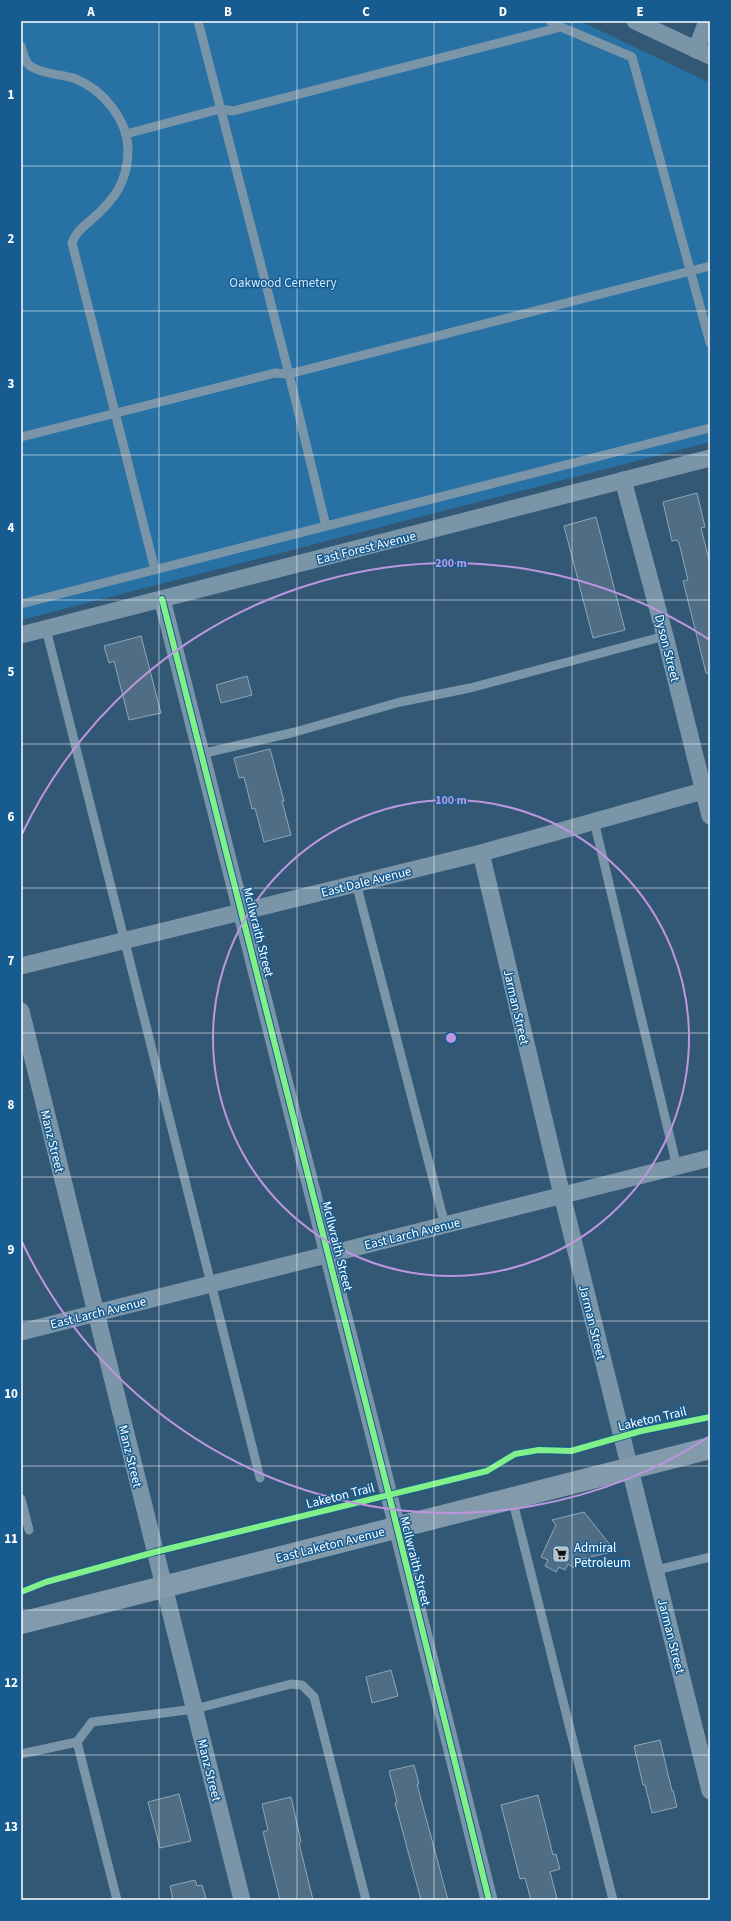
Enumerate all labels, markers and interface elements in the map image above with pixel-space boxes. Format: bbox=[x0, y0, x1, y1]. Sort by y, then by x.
text: A bbox=[86, 3, 95, 21]
text: B bbox=[224, 3, 232, 21]
text: C bbox=[362, 3, 370, 21]
text: D bbox=[499, 3, 507, 21]
text: E bbox=[636, 3, 644, 21]
text: 1 bbox=[8, 86, 15, 104]
text: 2 bbox=[8, 230, 15, 248]
park label: Oakwood Cemetery bbox=[229, 274, 337, 292]
text: 3 bbox=[8, 375, 15, 393]
text: 4 bbox=[8, 519, 15, 537]
street label: East Forest Avenue bbox=[315, 527, 418, 569]
text: 200 m bbox=[435, 555, 467, 572]
street label: Dyson Street bbox=[650, 613, 684, 684]
text: 5 bbox=[8, 663, 15, 681]
text: 100 m bbox=[435, 792, 467, 809]
text: 6 bbox=[8, 808, 15, 826]
street label: East Dale Avenue bbox=[319, 862, 413, 902]
street label: McIlwraith Street bbox=[238, 885, 278, 980]
text: 7 bbox=[8, 952, 15, 970]
street label: Jarman Street bbox=[499, 968, 534, 1047]
centre of rings bbox=[444, 1031, 458, 1045]
text: 8 bbox=[8, 1096, 15, 1114]
street label: Manz Street bbox=[36, 1108, 69, 1175]
street label: McIlwraith Street bbox=[317, 1199, 357, 1294]
street label: East Larch Avenue bbox=[362, 1213, 462, 1255]
text: 9 bbox=[8, 1241, 15, 1259]
street label: Jarman Street bbox=[574, 1283, 610, 1362]
street label: East Larch Avenue bbox=[48, 1292, 148, 1334]
text: 10 bbox=[4, 1385, 18, 1403]
street label: Laketon Trail bbox=[616, 1402, 688, 1436]
street label: Manz Street bbox=[114, 1423, 147, 1490]
street label: Laketon Trail bbox=[304, 1479, 376, 1513]
street label: McIlwraith Street bbox=[395, 1514, 435, 1609]
street label: East Laketon Avenue bbox=[274, 1523, 387, 1567]
text: 11 bbox=[4, 1530, 18, 1548]
place label: Admiral Petroleum bbox=[574, 1539, 631, 1572]
supermarket icon: Admiral Petroleum bbox=[551, 1544, 571, 1564]
street label: Jarman Street bbox=[653, 1597, 689, 1676]
text: 12 bbox=[4, 1674, 18, 1692]
street label: Manz Street bbox=[193, 1737, 226, 1804]
text: 13 bbox=[4, 1818, 18, 1836]

